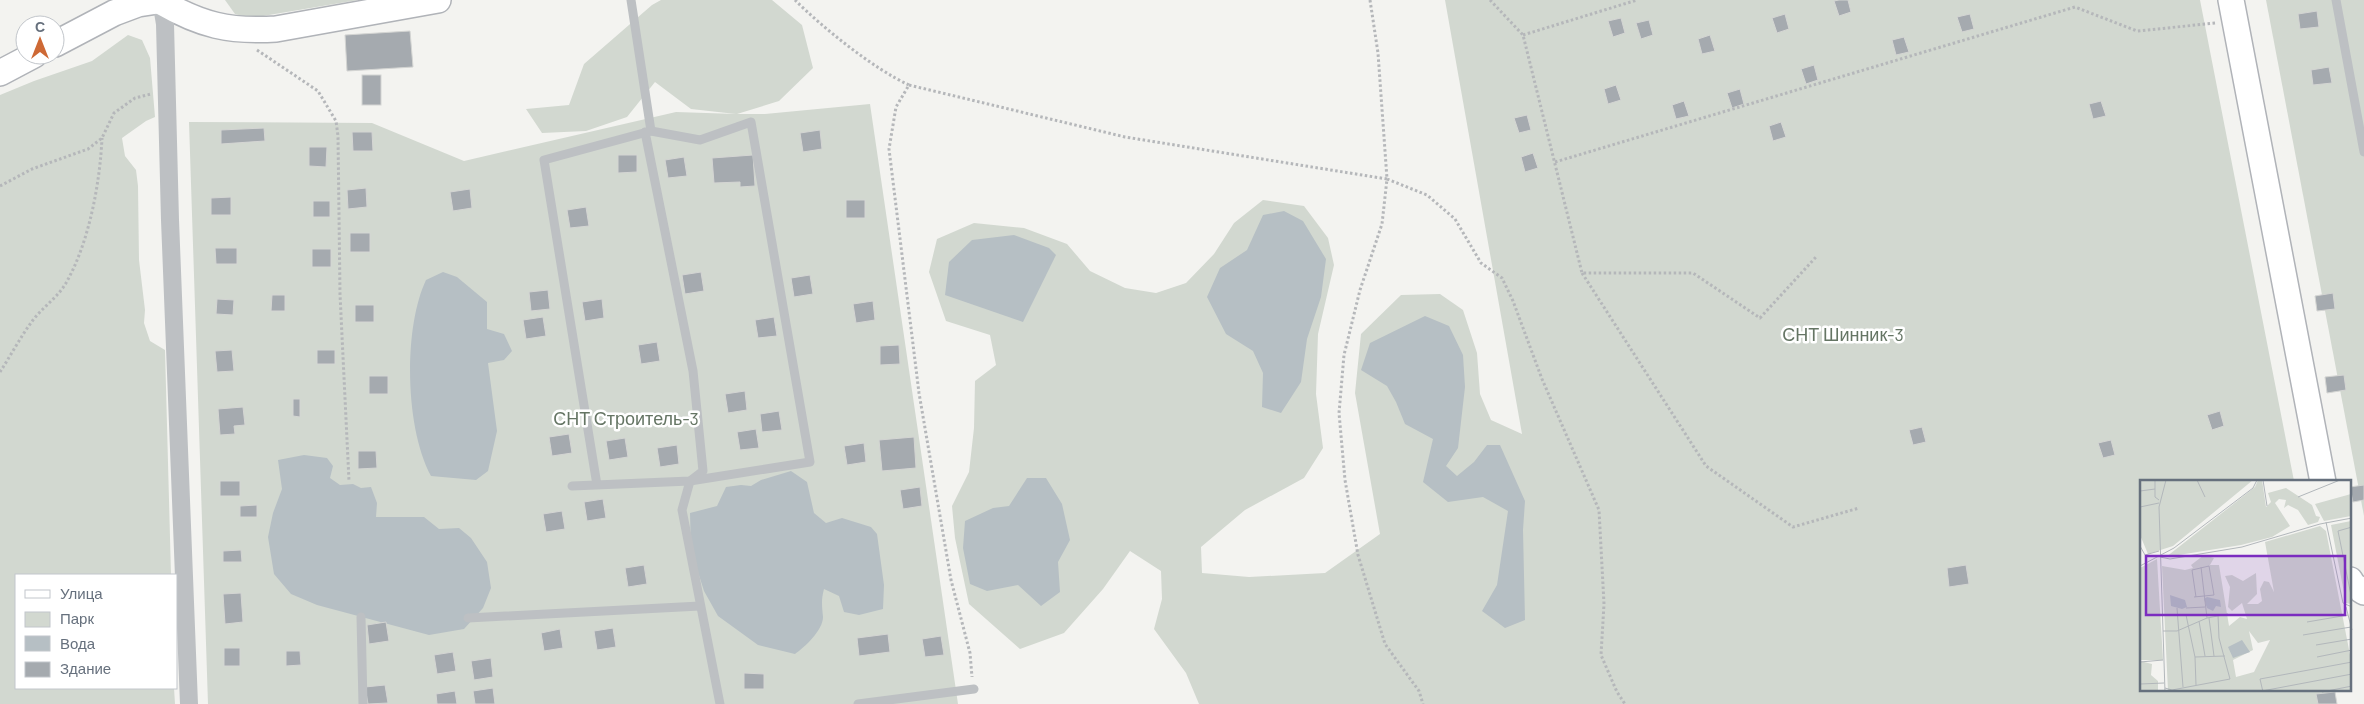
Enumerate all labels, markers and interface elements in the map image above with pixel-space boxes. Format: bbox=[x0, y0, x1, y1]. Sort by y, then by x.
north arrow bbox=[15, 15, 65, 65]
text: С bbox=[35, 18, 45, 35]
park label: СНТ Шинник-3 bbox=[1782, 323, 1904, 345]
park label: СНТ Строитель-3 bbox=[553, 407, 699, 429]
inset map bbox=[2140, 480, 2352, 692]
legend bbox=[15, 574, 178, 689]
text: Улица bbox=[60, 584, 103, 602]
text: Парк bbox=[60, 609, 94, 627]
text: Вода bbox=[60, 634, 96, 652]
text: Здание bbox=[60, 659, 111, 677]

